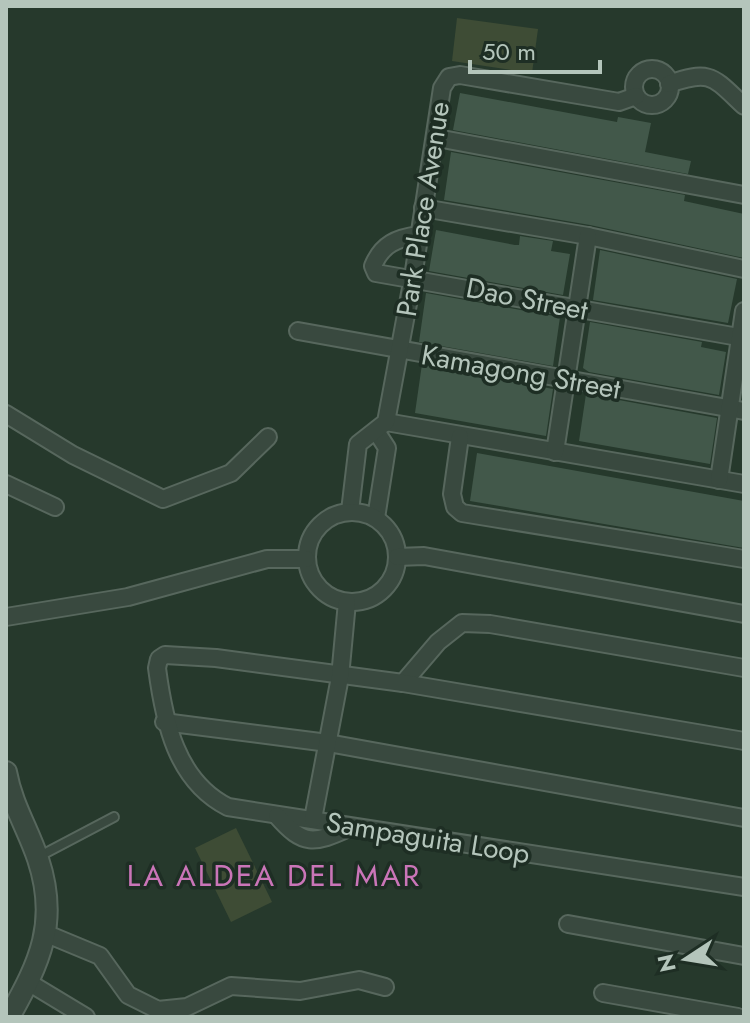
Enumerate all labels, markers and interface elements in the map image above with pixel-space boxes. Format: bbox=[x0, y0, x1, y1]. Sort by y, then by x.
scale bar bbox=[470, 24, 600, 74]
text: 50 m bbox=[482, 34, 536, 69]
street label: Park Place Avenue bbox=[386, 99, 460, 319]
street label: Dao Street bbox=[463, 267, 592, 331]
street label: Kamagong Street bbox=[418, 334, 624, 410]
street label: Sampaguita Loop bbox=[323, 802, 533, 874]
district label: LA ALDEA DEL MAR bbox=[127, 854, 421, 897]
north arrow bbox=[646, 919, 726, 999]
text: N bbox=[649, 951, 684, 975]

